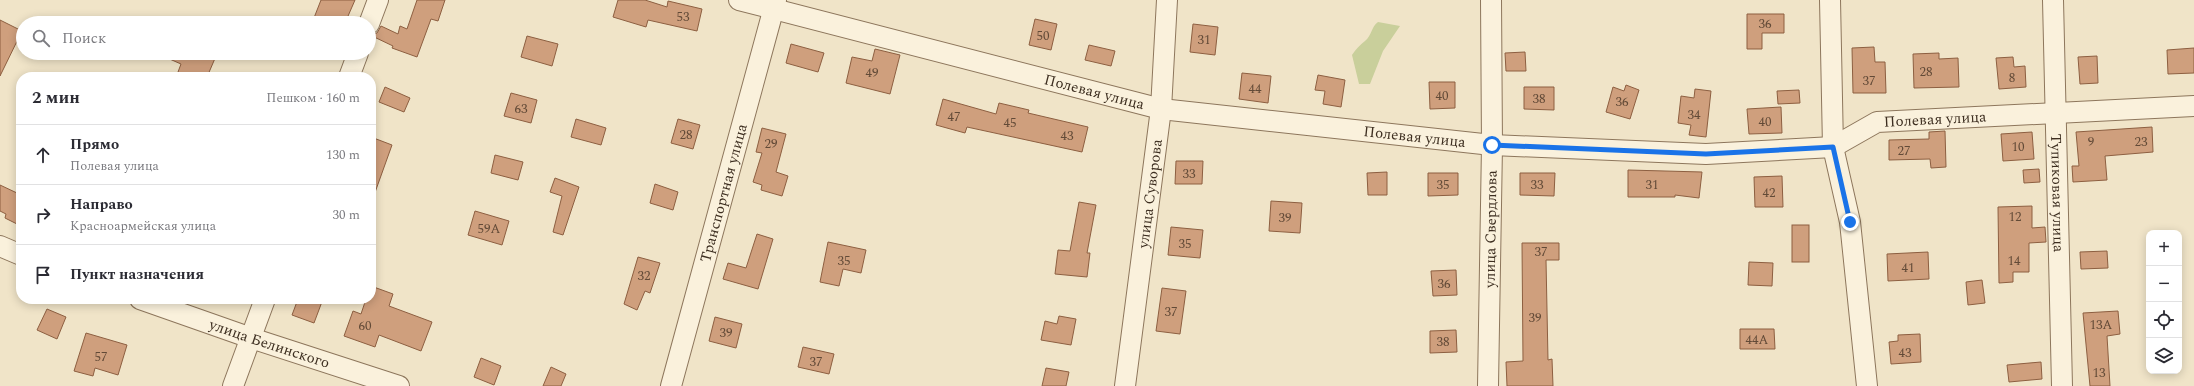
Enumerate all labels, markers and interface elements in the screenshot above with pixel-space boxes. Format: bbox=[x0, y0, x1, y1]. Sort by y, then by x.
house number: 53 bbox=[677, 7, 690, 27]
house number: 36 bbox=[1759, 14, 1772, 34]
search box bbox=[16, 16, 376, 60]
house number: 50 bbox=[1037, 26, 1050, 46]
icon: search bbox=[30, 27, 52, 49]
text: Поиск bbox=[62, 27, 106, 50]
house number: 31 bbox=[1198, 30, 1211, 50]
house number: 28 bbox=[1920, 62, 1933, 82]
house number: 49 bbox=[866, 63, 879, 83]
street label: Полевая улица bbox=[1042, 68, 1147, 116]
house number: 8 bbox=[2009, 68, 2015, 88]
house number: 37 bbox=[1863, 71, 1876, 91]
house number: 44 bbox=[1249, 79, 1262, 99]
text: 2 мин bbox=[32, 85, 80, 111]
house number: 40 bbox=[1436, 86, 1449, 106]
text: Пешком · 160 m bbox=[266, 88, 360, 108]
house number: 38 bbox=[1533, 89, 1546, 109]
house number: 36 bbox=[1616, 92, 1629, 112]
house number: 63 bbox=[515, 99, 528, 119]
house number: 34 bbox=[1688, 105, 1701, 125]
street label: Полевая улица bbox=[1883, 105, 1988, 134]
house number: 47 bbox=[948, 107, 961, 127]
house number: 40 bbox=[1759, 112, 1772, 132]
house number: 45 bbox=[1004, 113, 1017, 133]
street label: Полевая улица bbox=[1362, 120, 1468, 154]
street label: Транспортная улица bbox=[694, 121, 754, 265]
house number: 28 bbox=[680, 125, 693, 145]
house number: 43 bbox=[1061, 126, 1074, 146]
house number: 9 bbox=[2088, 132, 2095, 152]
house number: 23 bbox=[2135, 132, 2148, 152]
text: Прямо bbox=[70, 133, 119, 156]
street label: Тупиковая улица bbox=[2044, 133, 2070, 253]
house number: 29 bbox=[765, 134, 778, 154]
route start bbox=[1483, 136, 1501, 154]
street label: улица Суворова bbox=[1132, 137, 1169, 251]
house number: 10 bbox=[2012, 137, 2025, 157]
house number: 27 bbox=[1898, 141, 1911, 161]
icon: ahead bbox=[32, 144, 54, 166]
text: 130 m bbox=[326, 145, 360, 165]
text: Полевая улица bbox=[70, 156, 159, 176]
house number: 33 bbox=[1183, 164, 1196, 184]
street label: улица Свердлова bbox=[1479, 169, 1504, 289]
house number: 35 bbox=[1437, 175, 1450, 195]
house number: 33 bbox=[1531, 175, 1544, 195]
house number: 31 bbox=[1646, 175, 1659, 195]
house number: 42 bbox=[1763, 183, 1776, 203]
text: Направо bbox=[70, 193, 133, 216]
icon: right bbox=[32, 204, 54, 226]
text: 30 m bbox=[333, 205, 360, 225]
house number: 12 bbox=[2009, 207, 2022, 227]
house number: 39 bbox=[1279, 208, 1292, 228]
route end bbox=[1841, 213, 1859, 231]
text: Красноармейская улица bbox=[70, 216, 216, 236]
house number: 59А bbox=[478, 219, 501, 239]
map controls bbox=[2146, 230, 2182, 374]
button: + bbox=[2146, 230, 2182, 266]
house number: 35 bbox=[1179, 234, 1192, 254]
house number: 37 bbox=[1535, 242, 1548, 262]
house number: 35 bbox=[838, 251, 851, 271]
house number: 14 bbox=[2008, 251, 2021, 271]
house number: 41 bbox=[1902, 258, 1915, 278]
text: Пункт назначения bbox=[70, 263, 204, 286]
icon: arrive bbox=[32, 264, 54, 286]
house number: 32 bbox=[638, 266, 651, 286]
button: − bbox=[2146, 266, 2182, 302]
house number: 36 bbox=[1438, 274, 1451, 294]
house number: 37 bbox=[1165, 302, 1178, 322]
button: locate bbox=[2146, 302, 2182, 338]
house number: 39 bbox=[1529, 308, 1542, 328]
street label: улица Белинского bbox=[205, 313, 333, 375]
house number: 13А bbox=[2090, 315, 2113, 335]
house number: 60 bbox=[359, 316, 372, 336]
house number: 39 bbox=[720, 323, 733, 343]
house number: 44А bbox=[1746, 330, 1769, 350]
house number: 38 bbox=[1437, 332, 1450, 352]
button: layers bbox=[2146, 338, 2182, 374]
house number: 43 bbox=[1899, 343, 1912, 363]
house number: 57 bbox=[95, 347, 108, 367]
house number: 37 bbox=[810, 352, 823, 372]
house number: 13 bbox=[2093, 363, 2106, 383]

